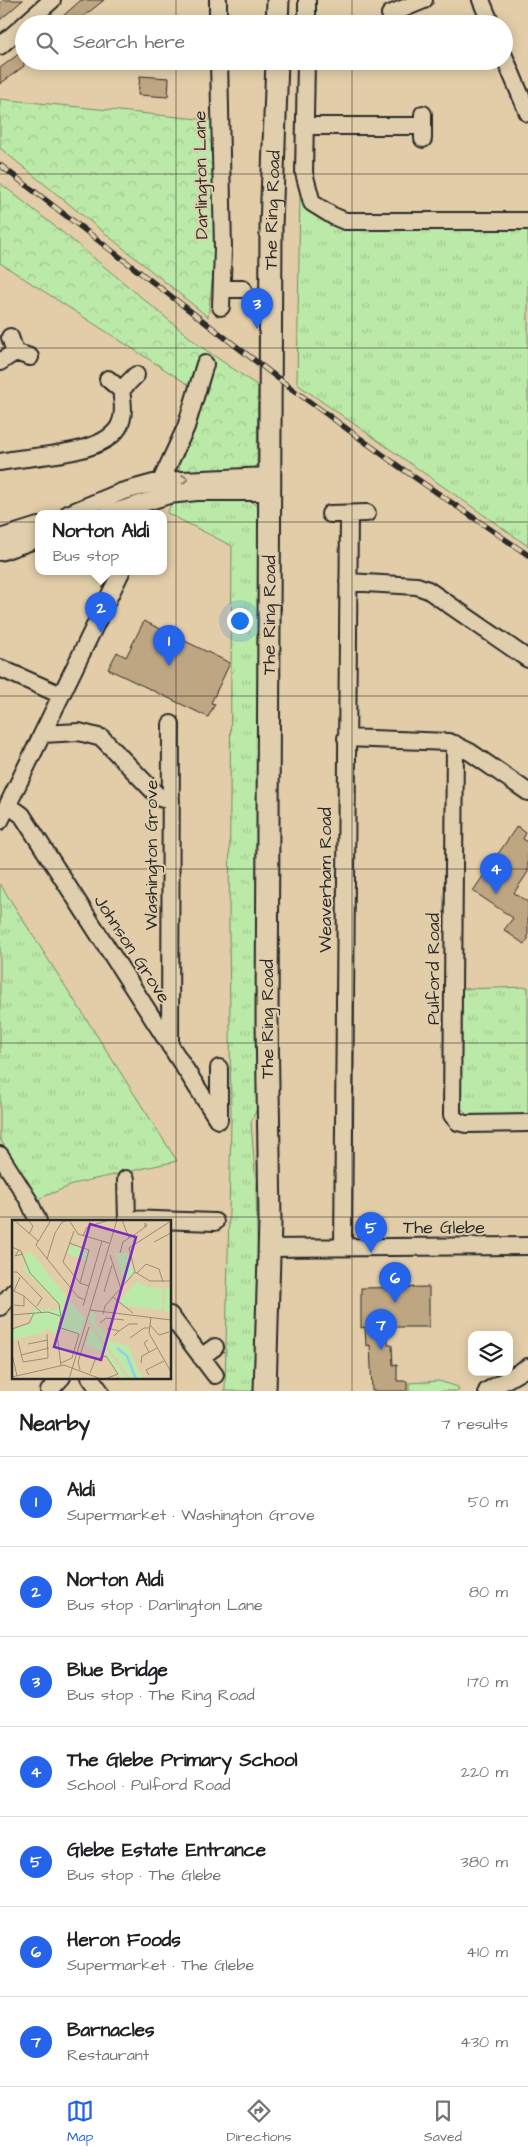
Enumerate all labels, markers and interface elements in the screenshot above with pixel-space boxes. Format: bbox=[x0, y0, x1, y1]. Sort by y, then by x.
search box bbox=[15, 15, 513, 70]
icon: search bbox=[33, 29, 61, 57]
text: Search here bbox=[73, 29, 185, 56]
street label: Darlington Lane bbox=[187, 110, 216, 239]
street label: The Ring Road bbox=[258, 150, 286, 270]
pin: 3 bbox=[241, 288, 273, 329]
one-way arrow bbox=[181, 474, 189, 485]
popup bbox=[35, 510, 167, 575]
text: Norton Aldi bbox=[53, 518, 149, 545]
text: Bus stop bbox=[53, 545, 119, 567]
street label: The Ring Road bbox=[256, 555, 283, 675]
pin: 2 bbox=[85, 592, 117, 633]
your location bbox=[227, 608, 253, 634]
pin: 1 bbox=[153, 625, 185, 666]
street label: Washington Grove bbox=[139, 780, 165, 930]
street label: Weaverham Road bbox=[313, 807, 338, 953]
pin: 4 bbox=[480, 853, 512, 894]
street label: Johnson Grove bbox=[88, 890, 177, 1008]
street label: Pulford Road bbox=[421, 913, 446, 1025]
street label: The Ring Road bbox=[255, 959, 281, 1079]
pin: 5 bbox=[355, 1212, 387, 1253]
street label: The Glebe bbox=[403, 1215, 485, 1240]
inset map bbox=[12, 1220, 171, 1378]
pin: 6 bbox=[379, 1262, 411, 1303]
pin: 7 bbox=[365, 1309, 397, 1350]
map controls bbox=[468, 1331, 513, 1376]
button: layers bbox=[468, 1331, 513, 1376]
text: Nearby bbox=[20, 1409, 90, 1438]
text: 7 results bbox=[441, 1413, 508, 1435]
text: Aldi bbox=[67, 1477, 95, 1504]
text: 1 bbox=[35, 1491, 37, 1513]
text: 50 m bbox=[468, 1491, 508, 1513]
text: Supermarket · Washington Grove bbox=[67, 1504, 315, 1526]
text: Norton Aldi bbox=[67, 1567, 163, 1594]
text: 2 bbox=[31, 1581, 41, 1603]
text: 80 m bbox=[469, 1581, 508, 1603]
text: Bus stop · Darlington Lane bbox=[67, 1594, 263, 1616]
text: Blue Bridge bbox=[67, 1657, 168, 1684]
text: 3 bbox=[32, 1671, 40, 1693]
text: 170 m bbox=[467, 1671, 508, 1693]
text: Bus stop · The Ring Road bbox=[67, 1684, 255, 1706]
text: The Glebe Primary School bbox=[67, 1747, 298, 1774]
text: 4 bbox=[31, 1761, 41, 1783]
text: 220 m bbox=[461, 1761, 508, 1783]
text: School · Pulford Road bbox=[67, 1774, 230, 1796]
text: Glebe Estate Entrance bbox=[67, 1837, 266, 1864]
text: 5 bbox=[30, 1851, 42, 1873]
text: 380 m bbox=[461, 1851, 508, 1873]
text: Bus stop · The Glebe bbox=[67, 1864, 221, 1886]
text: Heron Foods bbox=[67, 1927, 181, 1954]
text: 6 bbox=[31, 1941, 41, 1963]
text: 410 m bbox=[466, 1941, 508, 1963]
text: Supermarket · The Glebe bbox=[67, 1954, 254, 1976]
text: Barnacles bbox=[67, 2017, 155, 2044]
text: 7 bbox=[31, 2031, 41, 2053]
text: 430 m bbox=[460, 2031, 508, 2053]
text: Restaurant bbox=[67, 2044, 149, 2066]
tab: Map bbox=[66, 2097, 94, 2147]
tab: Directions bbox=[226, 2097, 291, 2147]
tab: Saved bbox=[424, 2097, 462, 2147]

